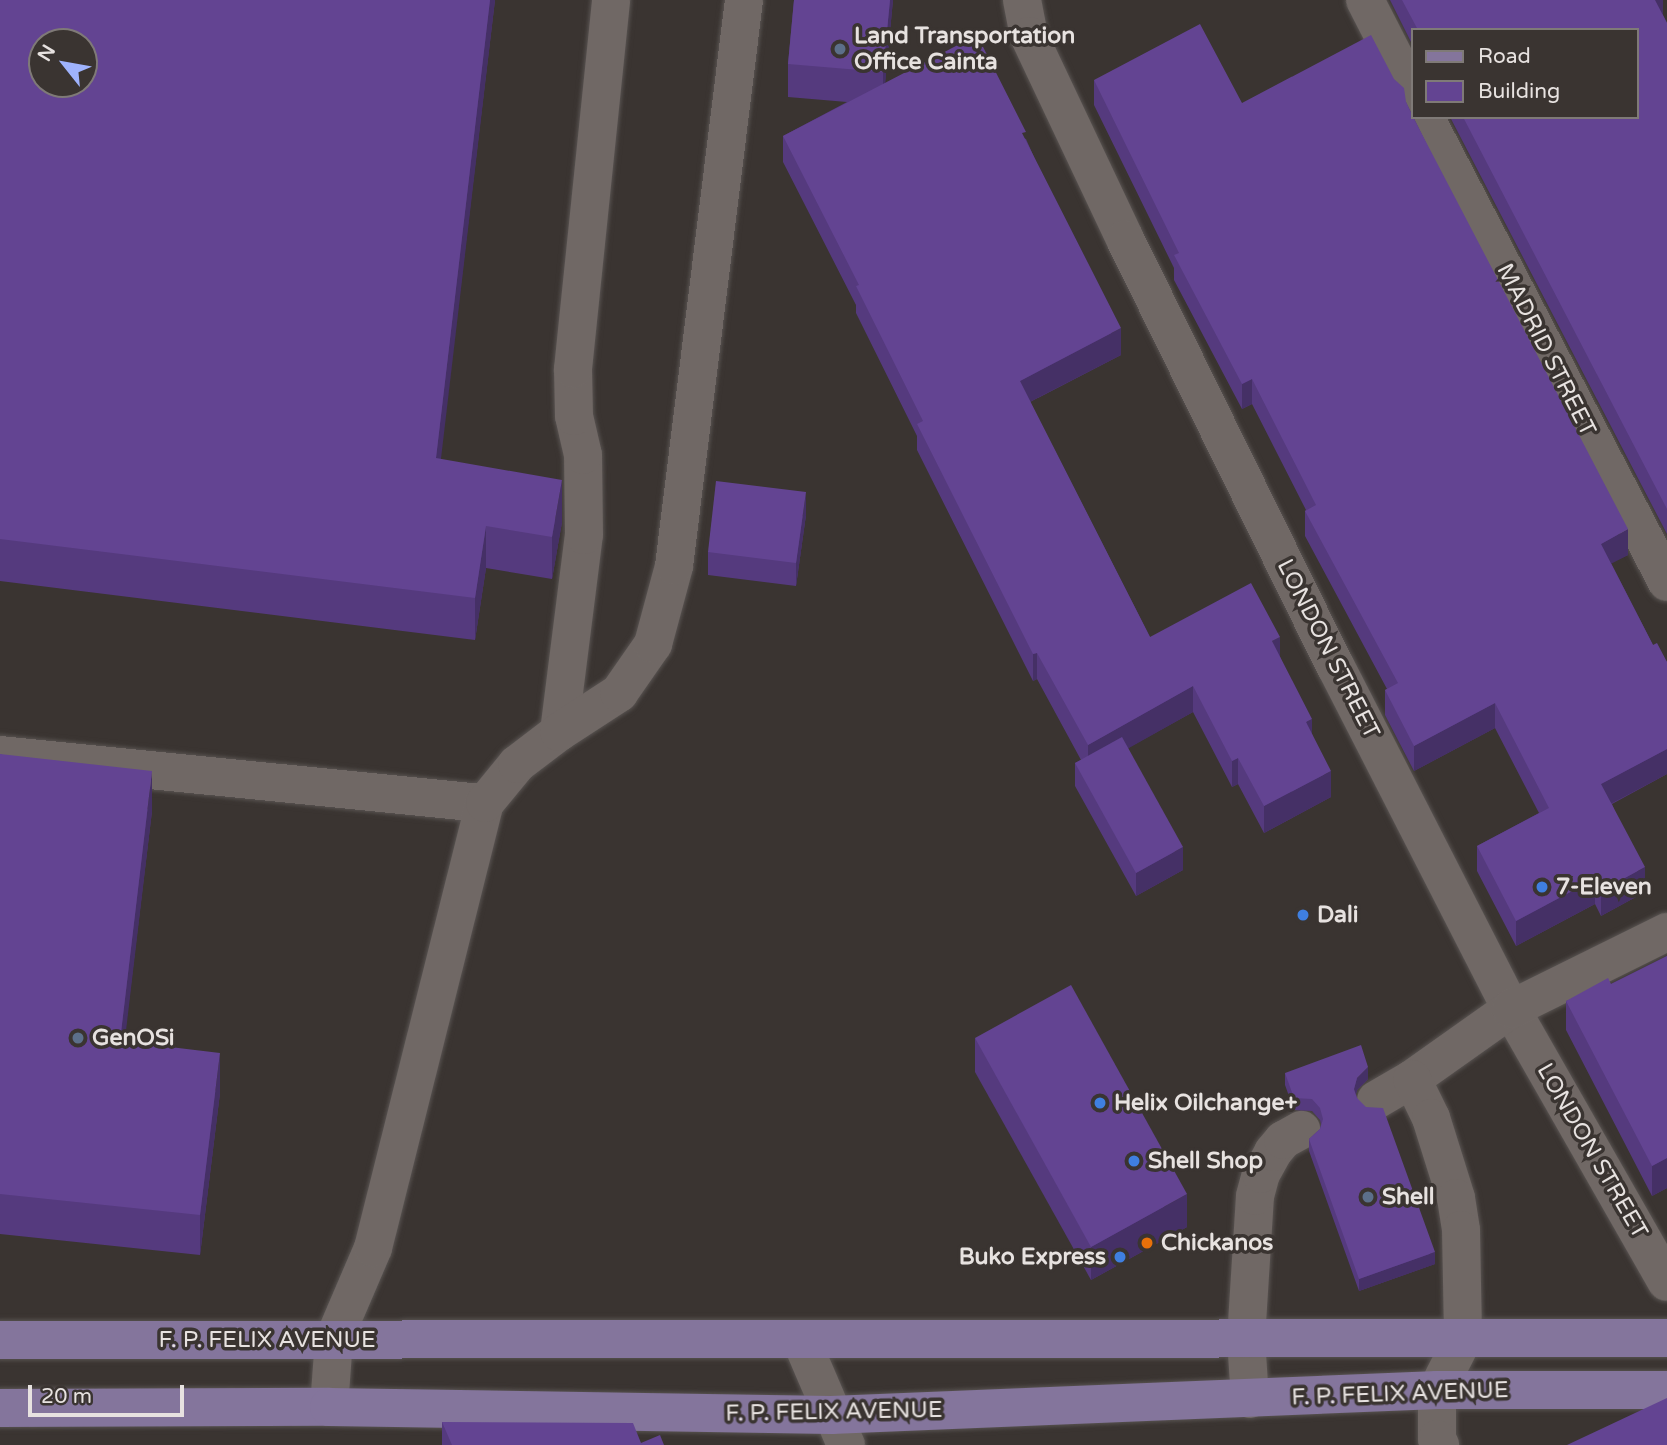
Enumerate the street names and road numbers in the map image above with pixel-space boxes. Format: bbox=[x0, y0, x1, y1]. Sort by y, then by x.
street label: MADRID STREET bbox=[1491, 259, 1601, 441]
street label: LONDON STREET bbox=[1271, 555, 1385, 743]
street label: LONDON STREET bbox=[1531, 1058, 1653, 1244]
street label: F. P. FELIX AVENUE bbox=[158, 1326, 376, 1354]
street label: F. P. FELIX AVENUE bbox=[1291, 1376, 1509, 1412]
street label: F. P. FELIX AVENUE bbox=[725, 1396, 943, 1428]

